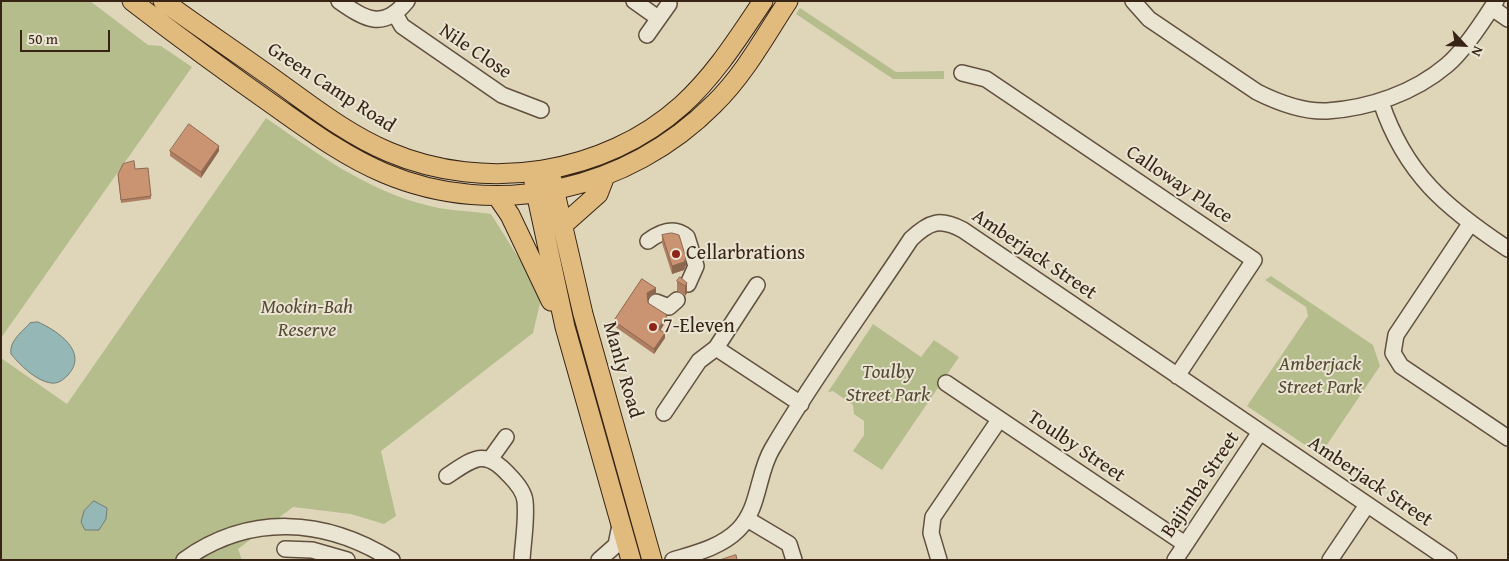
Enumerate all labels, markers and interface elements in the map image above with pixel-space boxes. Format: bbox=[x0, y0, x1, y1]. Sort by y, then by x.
street label: Nile Close bbox=[434, 19, 516, 85]
scale bar bbox=[22, 20, 112, 52]
north arrow bbox=[1439, 20, 1489, 70]
text: 50 m bbox=[28, 28, 58, 49]
street label: Green Camp Road bbox=[262, 38, 400, 138]
text: N bbox=[1467, 43, 1489, 60]
street label: Calloway Place bbox=[1121, 141, 1237, 229]
street label: Amberjack Street bbox=[967, 205, 1101, 305]
place label: Cellarbrations bbox=[686, 242, 805, 266]
marker: Cellarbrations bbox=[670, 248, 682, 260]
park label: Mookin-Bah Reserve bbox=[261, 296, 353, 343]
place label: 7-Eleven bbox=[663, 315, 735, 339]
street label: Manly Road bbox=[597, 319, 647, 421]
marker: 7-Eleven bbox=[647, 321, 659, 333]
park label: Amberjack Street Park bbox=[1278, 353, 1362, 400]
park label: Toulby Street Park bbox=[846, 361, 930, 408]
street label: Toulby Street bbox=[1023, 406, 1129, 488]
street label: Bajimba Street bbox=[1157, 427, 1245, 543]
street label: Amberjack Street bbox=[1303, 432, 1437, 532]

